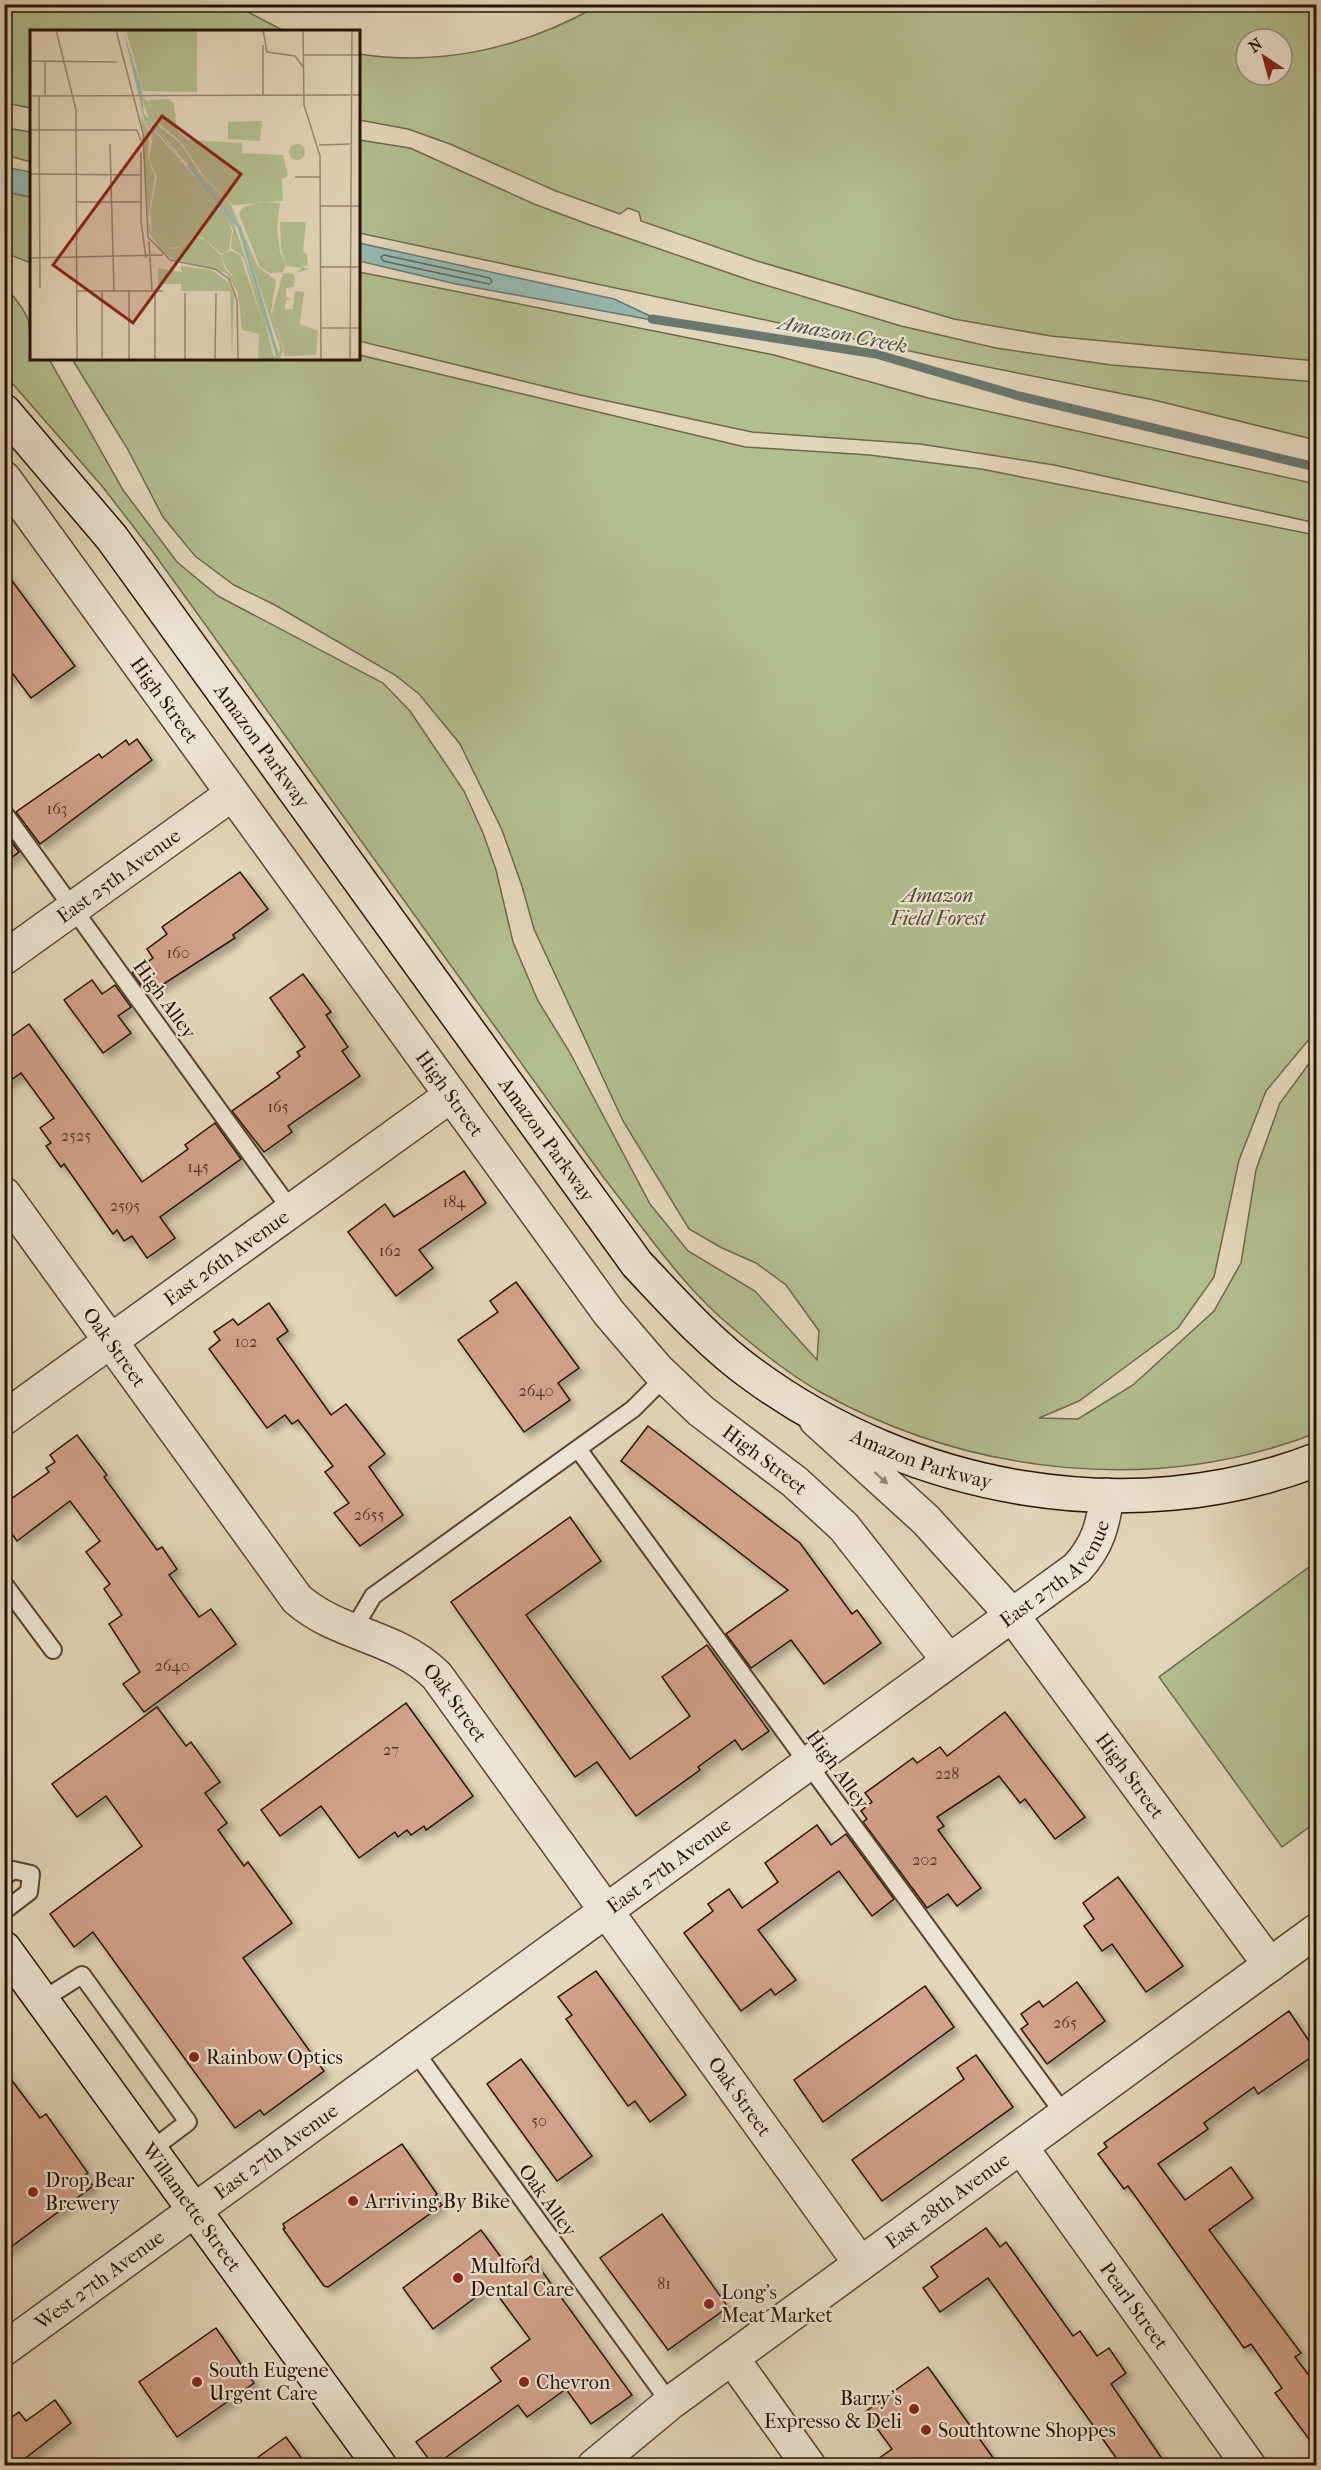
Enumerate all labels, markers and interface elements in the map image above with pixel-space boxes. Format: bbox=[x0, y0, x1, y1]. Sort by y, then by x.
north arrow bbox=[1234, 27, 1294, 87]
inset map bbox=[30, 30, 360, 360]
text: N bbox=[1245, 34, 1267, 57]
water label: Amazon Creek bbox=[774, 309, 909, 358]
street label: High Street bbox=[125, 653, 203, 748]
street label: Amazon Parkway bbox=[209, 679, 315, 814]
house number: 163 bbox=[47, 799, 67, 818]
street label: East 25th Avenue bbox=[53, 824, 185, 928]
park label: Amazon Field Forest bbox=[890, 884, 987, 930]
house number: 160 bbox=[166, 943, 190, 962]
street label: High Alley bbox=[128, 955, 202, 1044]
street label: High Street bbox=[411, 1046, 488, 1141]
street label: Amazon Parkway bbox=[493, 1072, 600, 1207]
house number: 165 bbox=[267, 1097, 289, 1116]
house number: 2525 bbox=[61, 1126, 91, 1145]
house number: 145 bbox=[187, 1157, 209, 1176]
house number: 184 bbox=[442, 1192, 466, 1211]
house number: 2595 bbox=[110, 1196, 140, 1215]
street label: East 26th Avenue bbox=[159, 1205, 294, 1311]
house number: 162 bbox=[379, 1241, 401, 1260]
street label: Oak Street bbox=[78, 1303, 151, 1392]
house number: 102 bbox=[235, 1332, 257, 1351]
house number: 2640 bbox=[518, 1381, 554, 1400]
street label: High Street bbox=[718, 1420, 812, 1500]
street label: Amazon Parkway bbox=[846, 1424, 995, 1494]
one-way arrow bbox=[873, 1471, 888, 1485]
house number: 2655 bbox=[354, 1505, 384, 1524]
street label: East 27th Avenue bbox=[995, 1518, 1114, 1632]
house number: 2640 bbox=[154, 1656, 190, 1675]
street label: Oak Street bbox=[419, 1658, 492, 1747]
street label: High Alley bbox=[801, 1725, 875, 1814]
street label: High Street bbox=[1091, 1728, 1169, 1823]
house number: 27 bbox=[383, 1740, 399, 1759]
house number: 228 bbox=[935, 1764, 959, 1783]
street label: East 27th Avenue bbox=[602, 1813, 735, 1918]
house number: 202 bbox=[912, 1850, 938, 1869]
house number: 265 bbox=[1053, 2013, 1077, 2032]
place label: Rainbow Optics bbox=[206, 2046, 343, 2069]
marker: Rainbow Optics bbox=[187, 2050, 201, 2064]
street label: Oak Street bbox=[703, 2052, 776, 2141]
street label: East 27th Avenue bbox=[210, 2099, 342, 2204]
house number: 50 bbox=[531, 2111, 547, 2130]
street label: Willamette Street bbox=[137, 2138, 246, 2276]
street label: East 28th Avenue bbox=[881, 2148, 1014, 2254]
street label: Oak Alley bbox=[514, 2160, 582, 2242]
place label: Drop Bear Brewery bbox=[45, 2169, 135, 2215]
marker: Drop Bear Brewery bbox=[26, 2185, 40, 2199]
place label: Arriving By Bike bbox=[364, 2190, 510, 2213]
marker: Arriving By Bike bbox=[346, 2194, 360, 2208]
street label: West 27th Avenue bbox=[30, 2225, 169, 2335]
place label: Mulford Dental Care bbox=[470, 2255, 574, 2301]
street label: Pearl Street bbox=[1095, 2258, 1173, 2354]
marker: Mulford Dental Care bbox=[451, 2271, 465, 2285]
house number: 81 bbox=[657, 2274, 671, 2293]
place label: Long's Meat Market bbox=[721, 2281, 833, 2327]
marker: Long's Meat Market bbox=[702, 2297, 716, 2311]
place label: South Eugene Urgent Care bbox=[209, 2359, 329, 2405]
place label: Chevron bbox=[536, 2371, 611, 2394]
marker: South Eugene Urgent Care bbox=[190, 2375, 204, 2389]
marker: Chevron bbox=[517, 2375, 531, 2389]
place label: Barry's Expresso & Deli bbox=[764, 2387, 902, 2433]
marker: Barry's Expresso & Deli bbox=[907, 2402, 921, 2416]
place label: Southtowne Shoppes bbox=[938, 2419, 1116, 2442]
marker: Southtowne Shoppes bbox=[919, 2423, 933, 2437]

